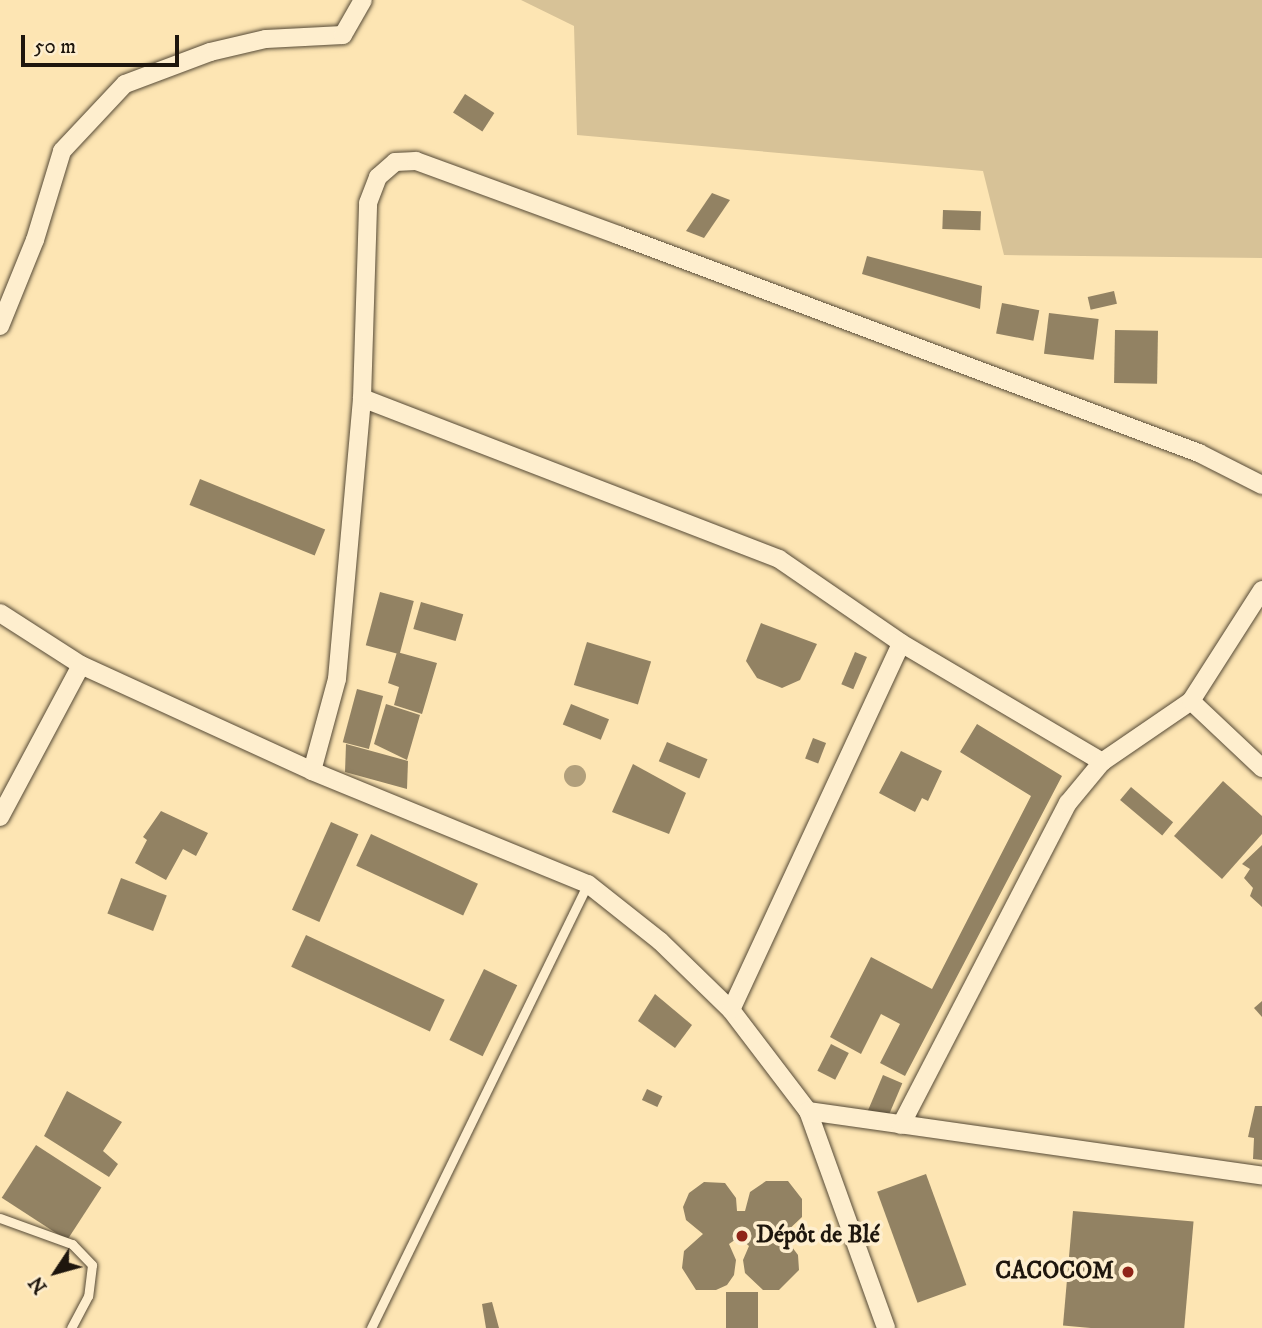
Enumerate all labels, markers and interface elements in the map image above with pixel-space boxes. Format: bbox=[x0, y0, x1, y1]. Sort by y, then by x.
scale bar bbox=[24, 21, 182, 65]
text: 50 m bbox=[34, 34, 76, 60]
place label: Dépôt de Blé bbox=[756, 1222, 880, 1250]
marker: Dépôt de Blé bbox=[734, 1228, 750, 1244]
north arrow bbox=[21, 1237, 91, 1307]
place label: CACOCOM bbox=[995, 1258, 1114, 1286]
marker: CACOCOM bbox=[1120, 1264, 1136, 1280]
text: N bbox=[25, 1272, 53, 1298]

